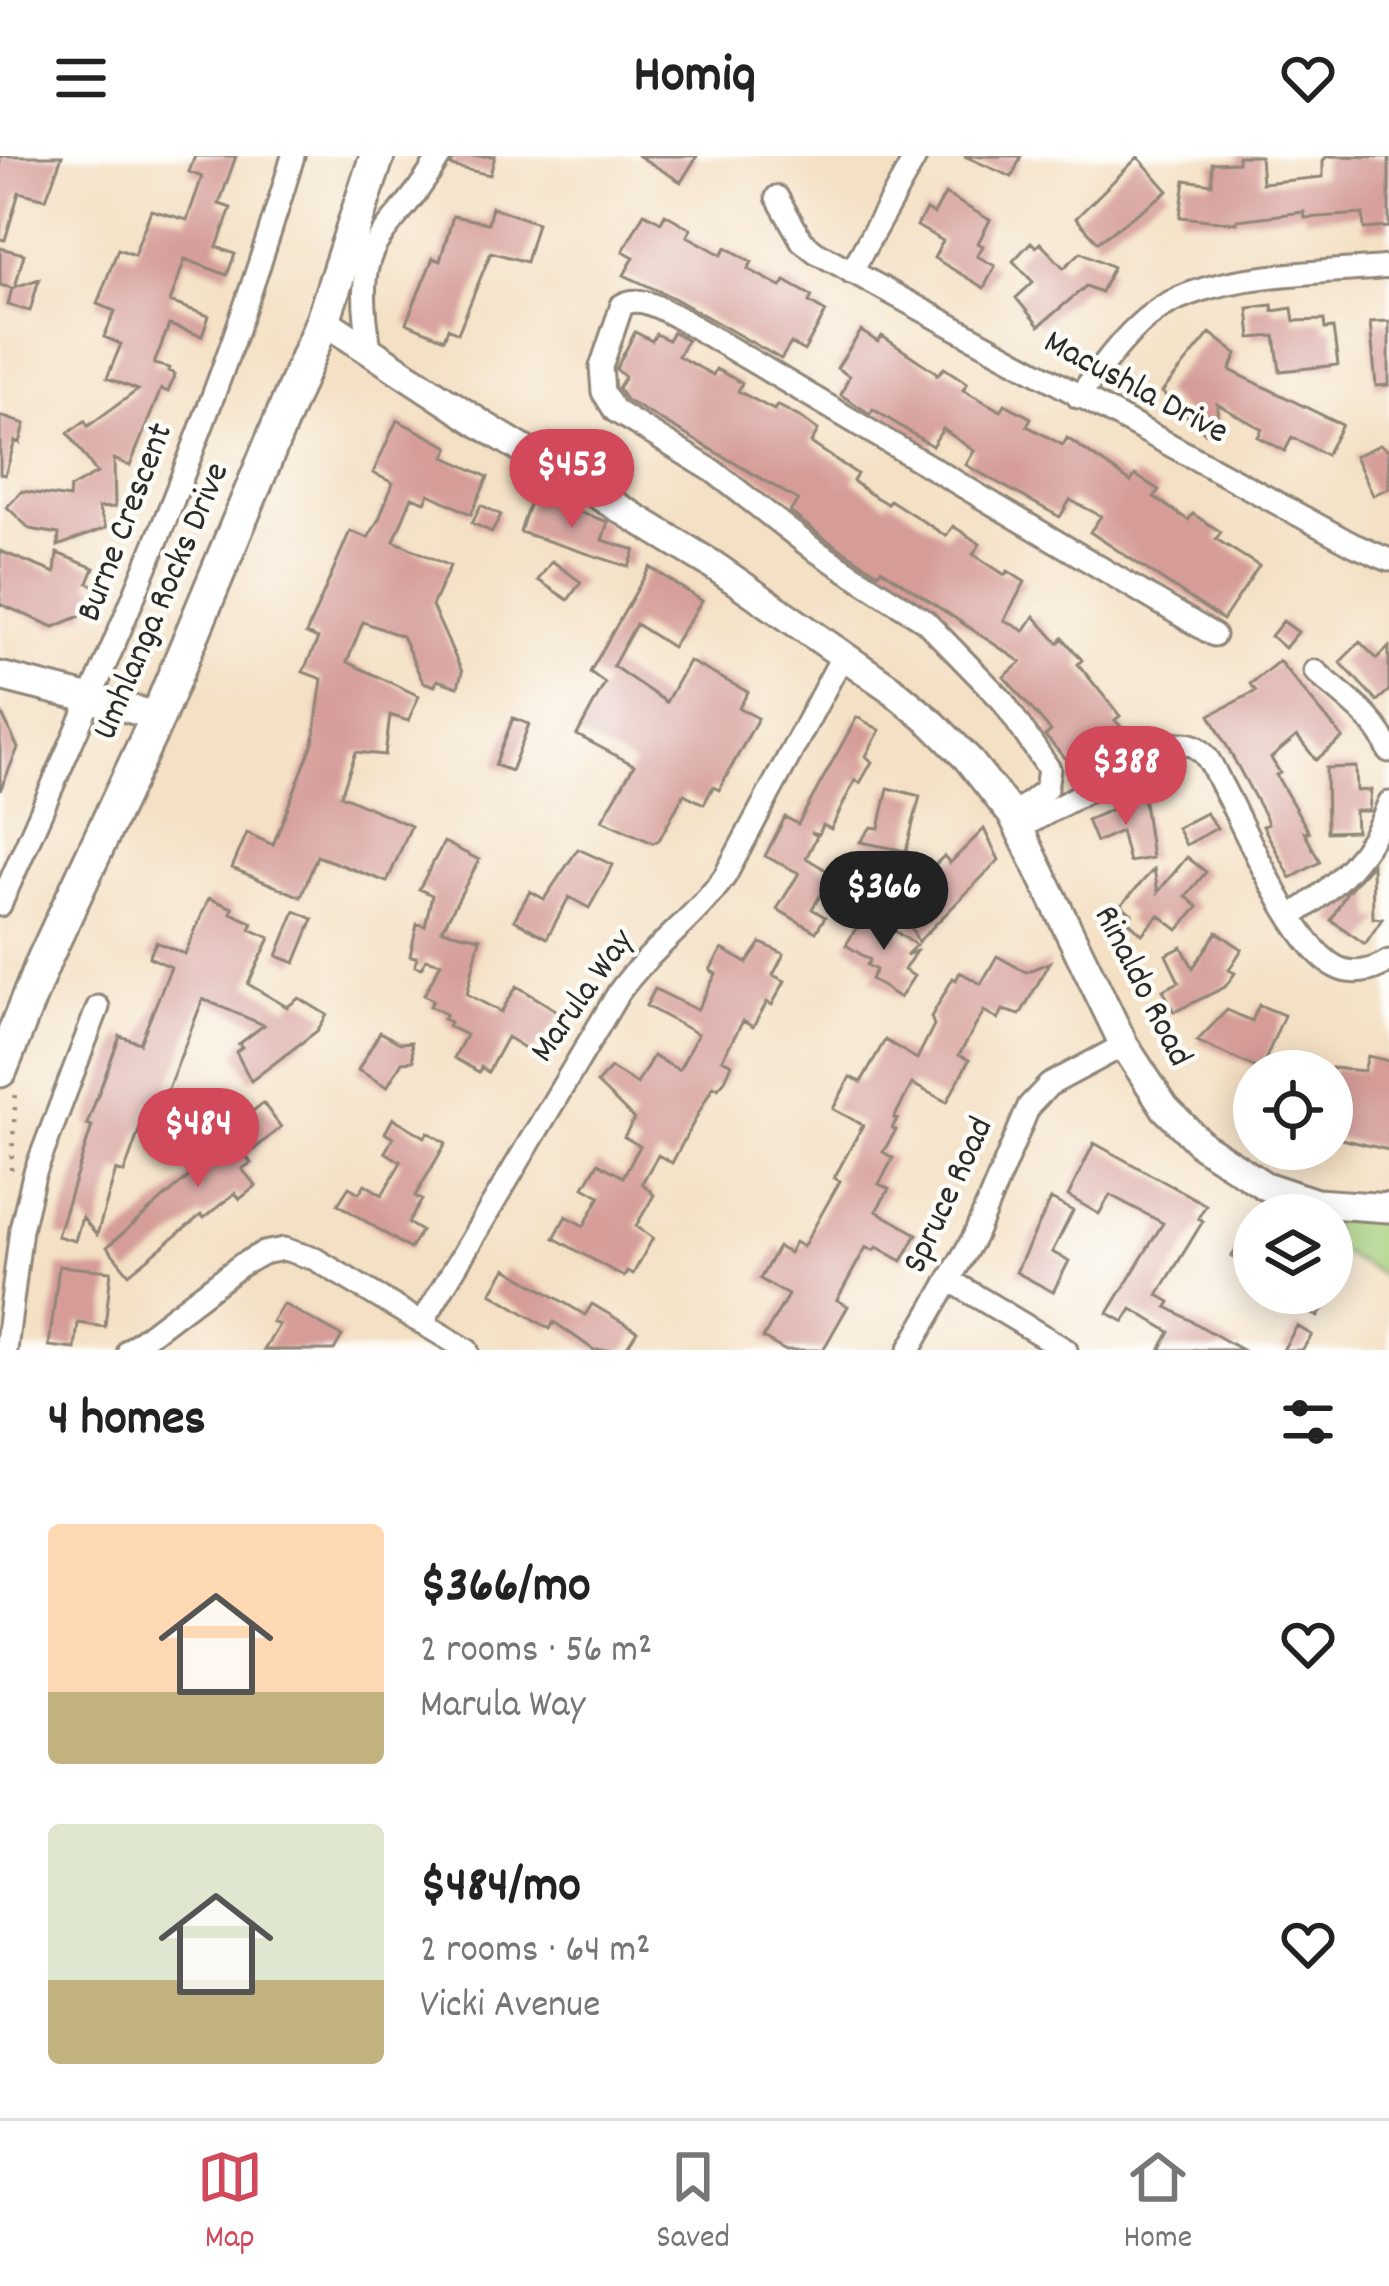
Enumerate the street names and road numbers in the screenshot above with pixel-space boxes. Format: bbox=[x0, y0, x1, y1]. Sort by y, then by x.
street label: Macushla Drive bbox=[1033, 318, 1237, 460]
street label: Burne Crescent bbox=[65, 416, 189, 630]
street label: Umhlanga Rocks Drive bbox=[81, 455, 245, 749]
street label: Rinaldo Road bbox=[1078, 897, 1204, 1077]
street label: Marula Way bbox=[519, 918, 650, 1074]
street label: Spruce Road bbox=[891, 1109, 1009, 1283]

